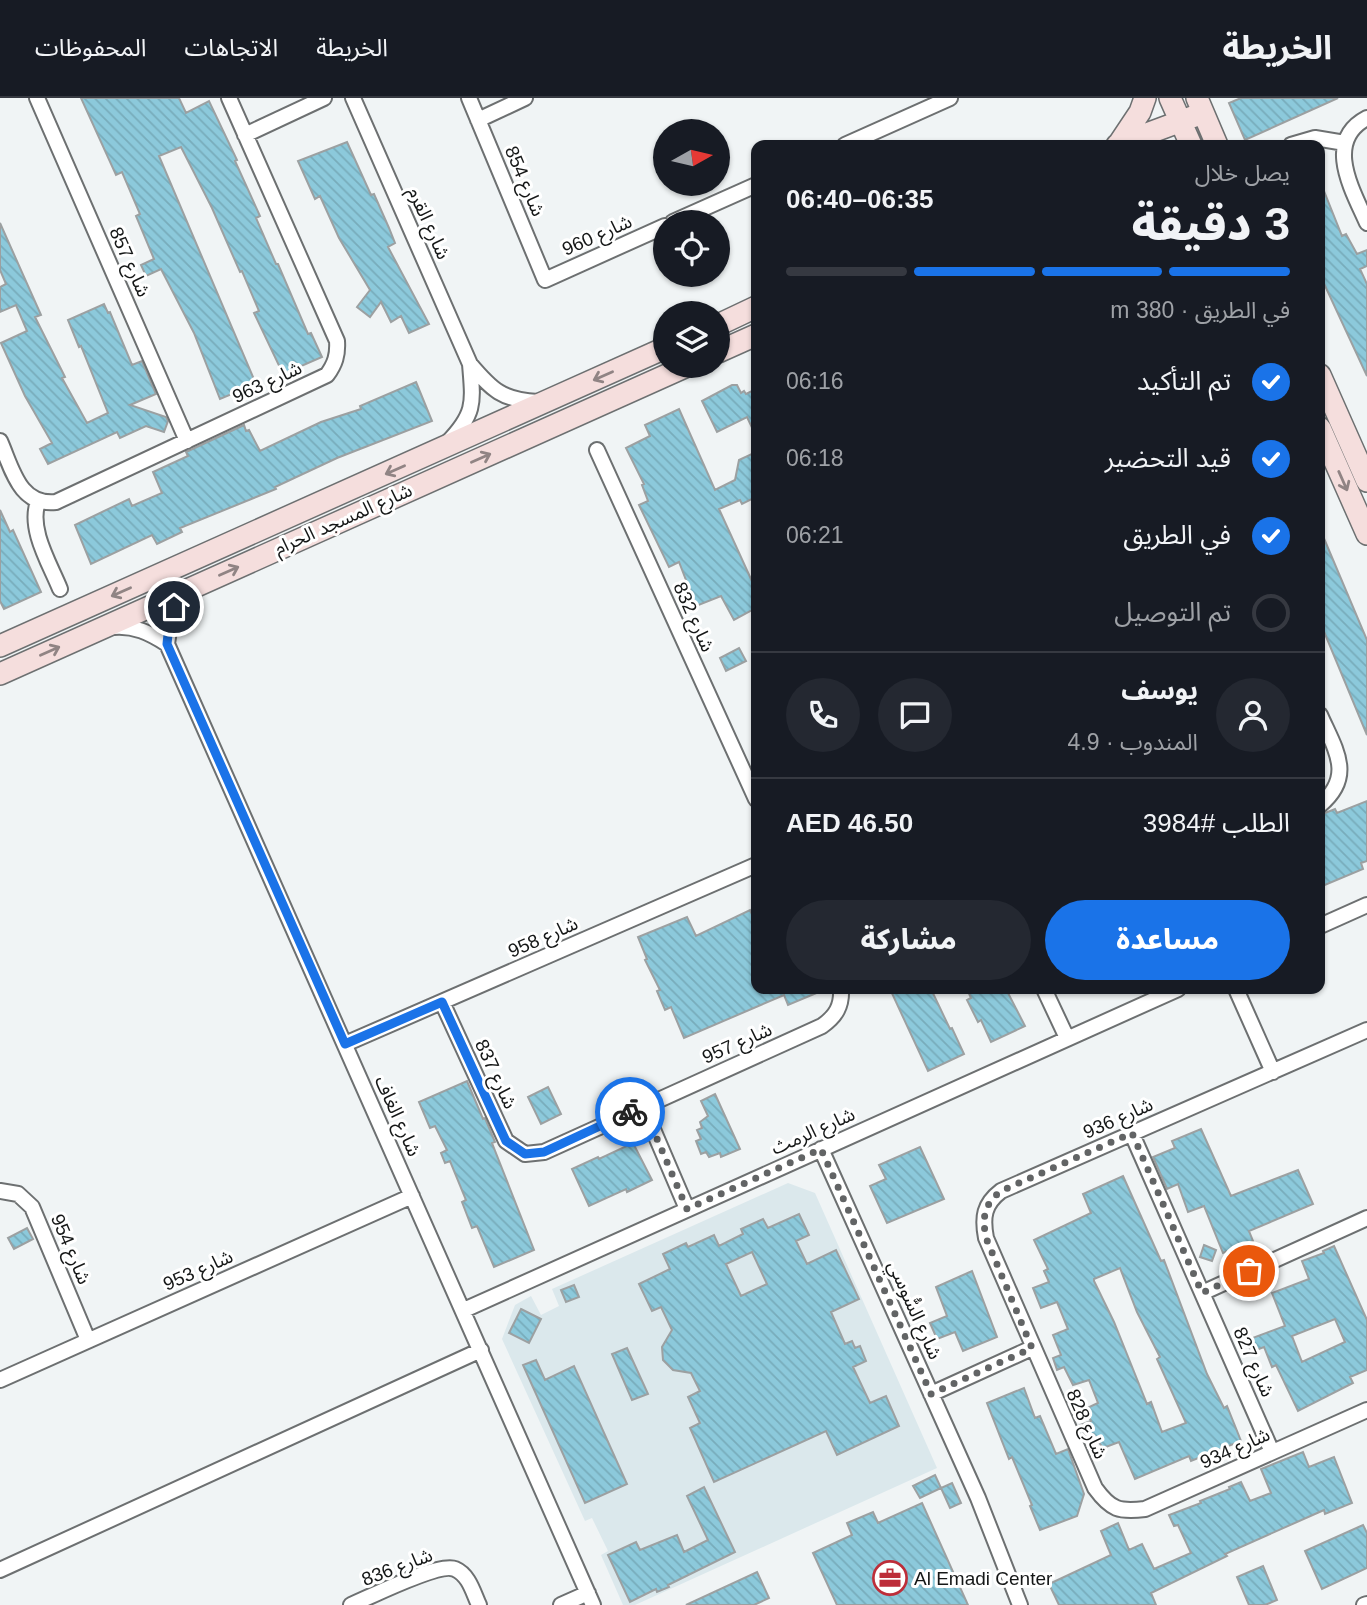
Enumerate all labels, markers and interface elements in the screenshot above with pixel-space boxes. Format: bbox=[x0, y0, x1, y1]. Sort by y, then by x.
text: الخريطة bbox=[1222, 29, 1332, 66]
text: المحفوظات bbox=[35, 34, 146, 61]
text: الاتجاهات bbox=[184, 34, 278, 61]
text: الخريطة bbox=[316, 34, 388, 61]
north arrow bbox=[653, 119, 730, 196]
map controls bbox=[653, 119, 730, 378]
street label: شارع 854 bbox=[498, 143, 549, 220]
text: يصل خلال bbox=[1195, 160, 1290, 186]
street label: شارع القرم bbox=[400, 183, 454, 264]
text: 06:35–06:40 bbox=[786, 184, 933, 214]
text: 3 دقيقة bbox=[1132, 198, 1290, 250]
street label: شارع 960 bbox=[559, 210, 636, 262]
button: locate bbox=[653, 210, 730, 287]
street label: شارع 857 bbox=[103, 224, 155, 301]
text: في الطريق · 380 m bbox=[1110, 297, 1290, 323]
button: layers bbox=[653, 301, 730, 378]
street label: شارع 963 bbox=[229, 357, 306, 410]
icon: check bbox=[1252, 363, 1290, 401]
text: تم التأكيد bbox=[1137, 366, 1231, 396]
text: 06:16 bbox=[786, 368, 844, 394]
one-way arrow bbox=[593, 370, 614, 383]
icon: check bbox=[1252, 440, 1290, 478]
text: قيد التحضير bbox=[1105, 443, 1231, 473]
text: 06:18 bbox=[786, 445, 844, 471]
one-way arrow bbox=[470, 451, 491, 464]
one-way arrow bbox=[385, 464, 407, 477]
one-way arrow bbox=[1337, 470, 1350, 491]
street label: شارع المسجد الحرام bbox=[271, 479, 417, 562]
icon: check bbox=[1252, 517, 1290, 555]
text: في الطريق bbox=[1123, 520, 1231, 550]
text: 06:21 bbox=[786, 522, 844, 548]
one-way arrow bbox=[217, 564, 239, 577]
pin bbox=[144, 577, 204, 637]
street label: شارع 832 bbox=[667, 579, 719, 656]
one-way arrow bbox=[110, 586, 132, 599]
icon: home bbox=[155, 588, 193, 626]
text: تم التوصيل bbox=[1114, 597, 1231, 627]
one-way arrow bbox=[39, 644, 60, 657]
text: يوسف bbox=[1121, 675, 1198, 705]
button: phone bbox=[786, 678, 860, 752]
button: chat bbox=[878, 678, 952, 752]
button: person bbox=[1216, 678, 1290, 752]
text: المندوب · 4.9 bbox=[1068, 729, 1198, 755]
text: AED 46.50 bbox=[786, 808, 913, 838]
text: الطلب #3984 bbox=[1143, 808, 1290, 838]
button: مشاركة bbox=[786, 900, 1031, 980]
button: مساعدة bbox=[1045, 900, 1290, 980]
street label: شارع 958 bbox=[505, 912, 582, 964]
street label: شارع 957 bbox=[699, 1018, 776, 1070]
street label: شارع 837 bbox=[468, 1036, 521, 1113]
street label: شارع الغاف bbox=[368, 1072, 425, 1161]
courier bbox=[595, 1077, 665, 1147]
icon: bike bbox=[611, 1093, 649, 1131]
street label: شارع 936 bbox=[1080, 1093, 1157, 1145]
street label: شارع الرمث bbox=[768, 1103, 859, 1161]
street label: شارع 954 bbox=[44, 1211, 95, 1288]
pin bbox=[1219, 1241, 1279, 1301]
street label: شارع 953 bbox=[160, 1245, 237, 1297]
icon: bag bbox=[1230, 1252, 1268, 1290]
street label: شارع السُّوسي bbox=[880, 1257, 946, 1364]
street label: شارع 827 bbox=[1227, 1324, 1279, 1401]
street label: شارع 828 bbox=[1060, 1386, 1112, 1463]
street label: شارع 934 bbox=[1197, 1423, 1274, 1475]
street label: شارع 836 bbox=[359, 1544, 436, 1593]
office icon: Al Emadi Center bbox=[871, 1559, 909, 1597]
place label: Al Emadi Center bbox=[914, 1568, 1053, 1589]

